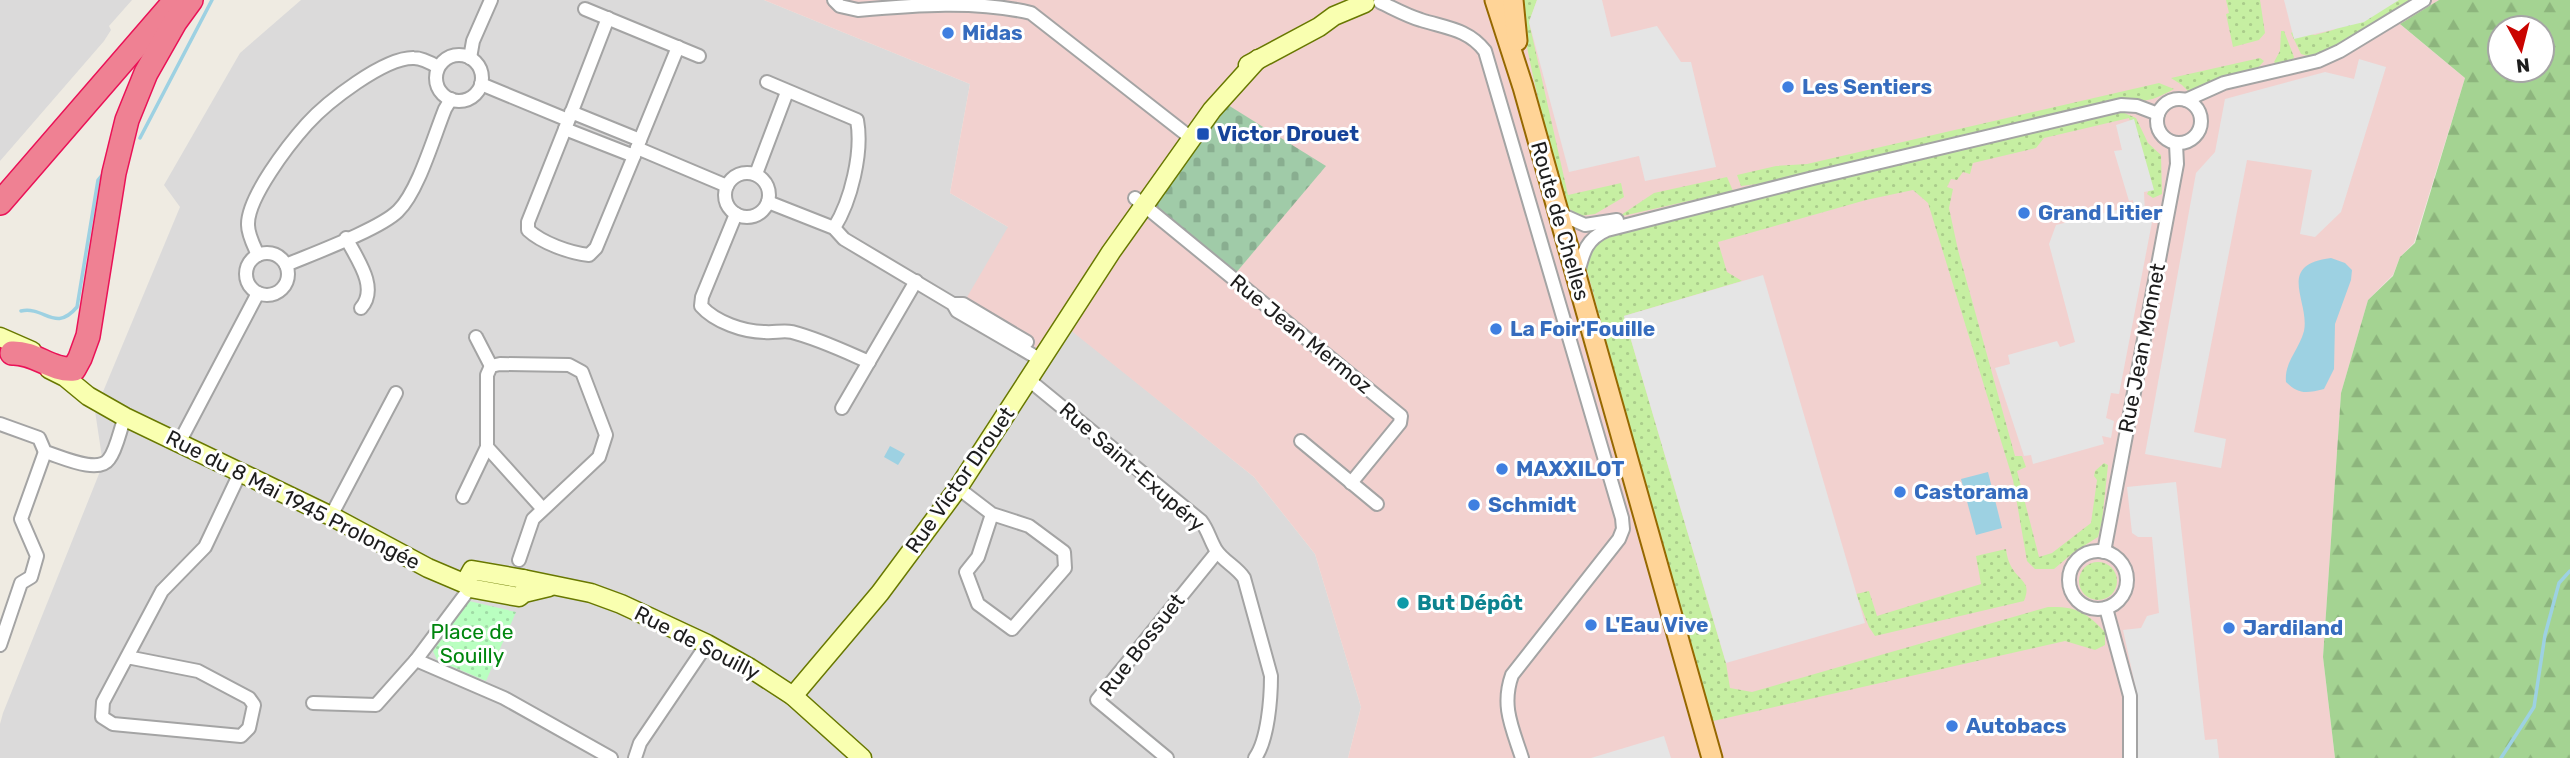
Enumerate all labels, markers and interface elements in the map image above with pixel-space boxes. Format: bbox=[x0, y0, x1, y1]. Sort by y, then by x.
north arrow bbox=[2486, 14, 2556, 84]
place label: Midas bbox=[962, 20, 1023, 45]
marker: Midas bbox=[940, 25, 956, 41]
text: N bbox=[2515, 53, 2531, 78]
place label: Les Sentiers bbox=[1802, 74, 1932, 99]
marker: Les Sentiers bbox=[1780, 79, 1796, 95]
place label: Victor Drouet bbox=[1217, 121, 1359, 146]
marker: Victor Drouet bbox=[1195, 126, 1211, 142]
street label: Route de Chelles bbox=[1526, 139, 1595, 303]
place label: Grand Litier bbox=[2038, 200, 2163, 225]
marker: Grand Litier bbox=[2016, 205, 2032, 221]
street label: Rue Jean Monnet bbox=[2113, 261, 2170, 435]
street label: Rue Jean Mermoz bbox=[1225, 269, 1377, 399]
place label: La Foir'Fouille bbox=[1510, 316, 1655, 341]
marker: La Foir'Fouille bbox=[1488, 321, 1504, 337]
street label: Rue Saint-Exupéry bbox=[1055, 397, 1210, 537]
street label: Rue Victor Drouet bbox=[900, 402, 1019, 558]
street label: Rue du 8 Mai 1945 Prolongée bbox=[162, 424, 424, 575]
place label: MAXXILOT bbox=[1516, 456, 1625, 481]
marker: MAXXILOT bbox=[1494, 461, 1510, 477]
place label: Castorama bbox=[1914, 479, 2029, 504]
marker: Castorama bbox=[1892, 484, 1908, 500]
place label: Schmidt bbox=[1488, 492, 1576, 517]
marker: Schmidt bbox=[1466, 497, 1482, 513]
street label: Rue Bossuet bbox=[1094, 588, 1189, 701]
place label: But Dépôt bbox=[1417, 590, 1523, 615]
marker: But Dépôt bbox=[1395, 595, 1411, 611]
street label: Rue de Souilly bbox=[630, 600, 764, 685]
place label: L'Eau Vive bbox=[1605, 612, 1708, 637]
place label: Jardiland bbox=[2243, 615, 2343, 640]
marker: L'Eau Vive bbox=[1583, 617, 1599, 633]
park label: Place de Souilly bbox=[431, 619, 513, 668]
marker: Jardiland bbox=[2221, 620, 2237, 636]
place label: Autobacs bbox=[1966, 713, 2067, 738]
marker: Autobacs bbox=[1944, 718, 1960, 734]

